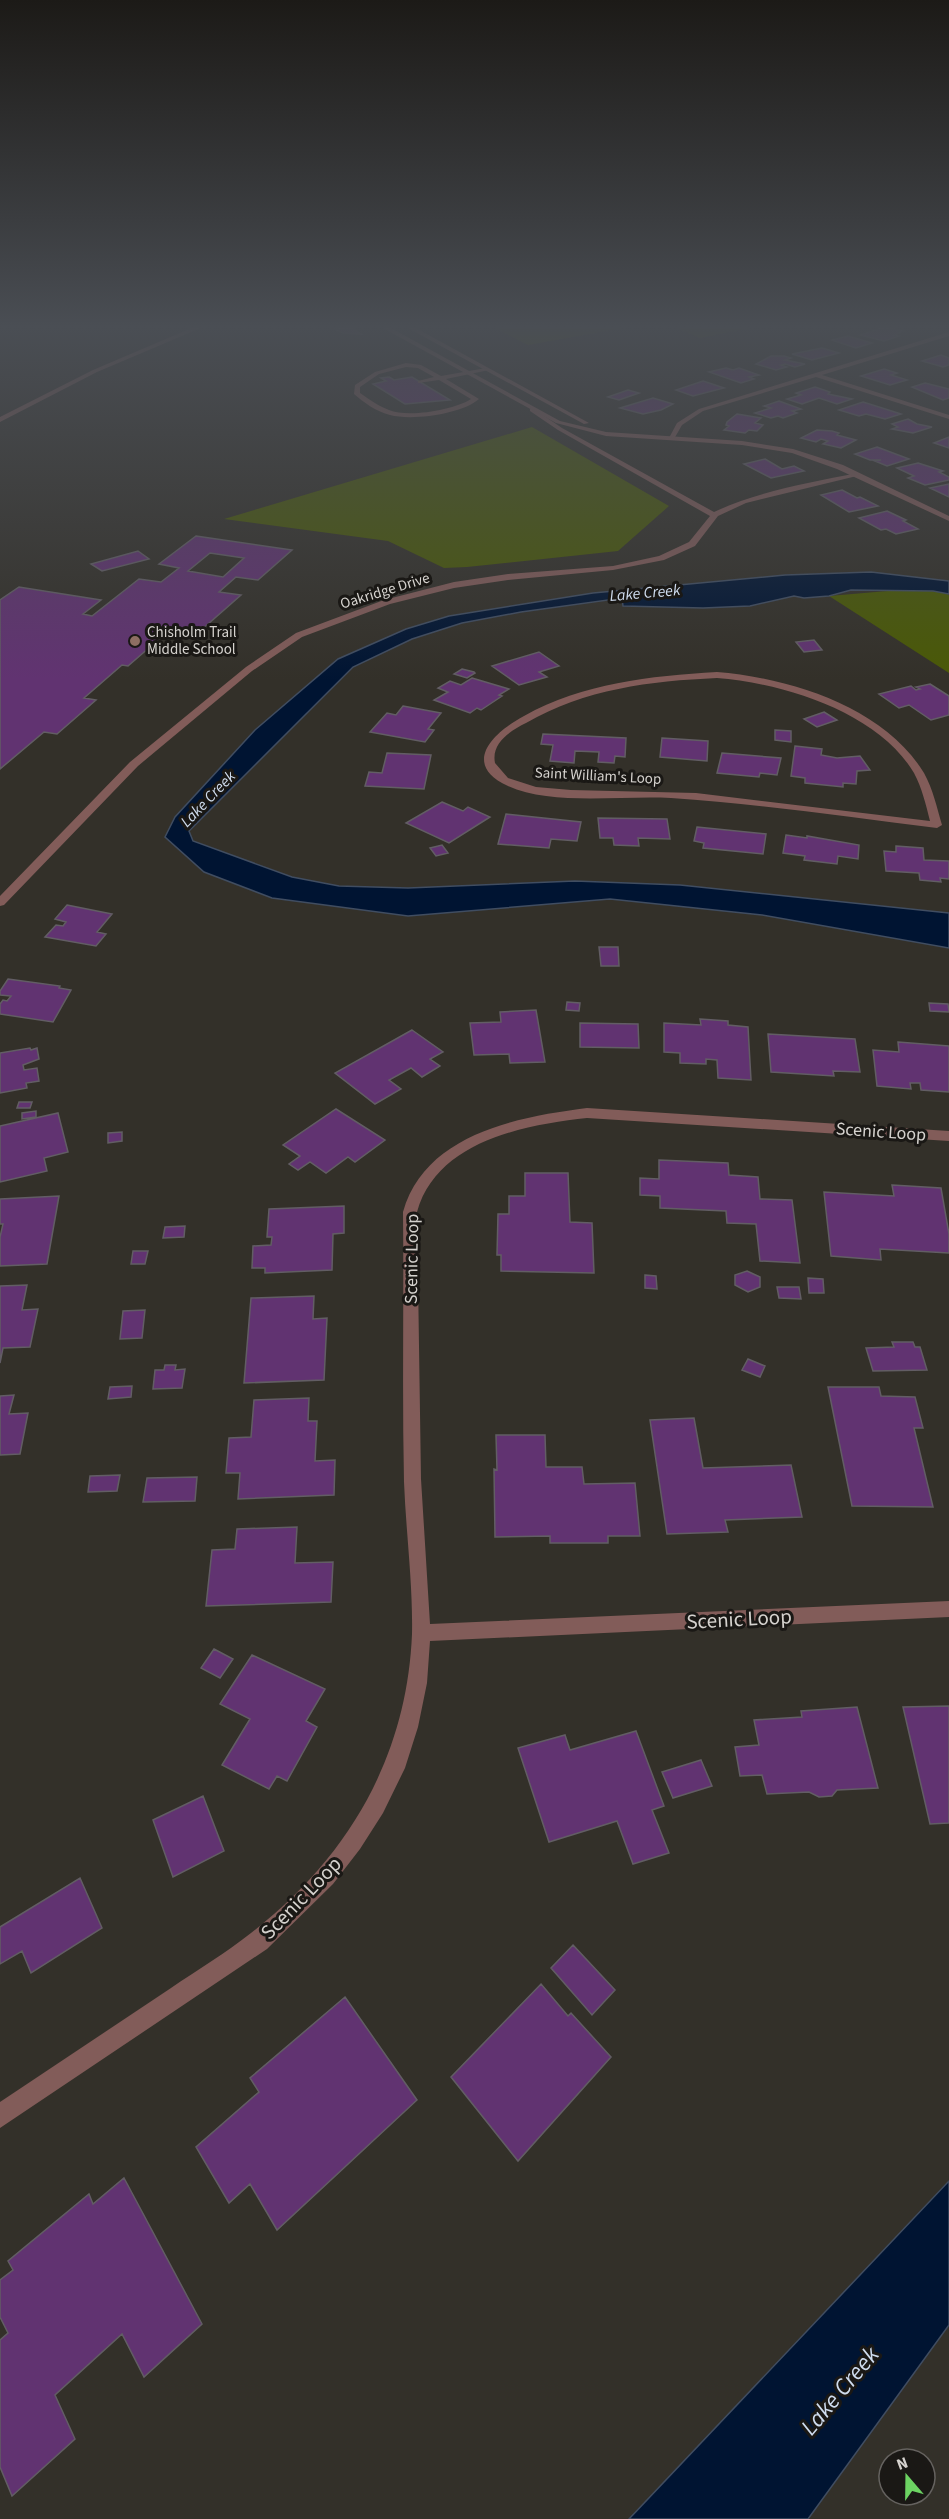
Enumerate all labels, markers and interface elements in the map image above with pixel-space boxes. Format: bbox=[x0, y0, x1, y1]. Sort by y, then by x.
street label: Oakridge Drive bbox=[338, 567, 432, 615]
water label: Lake Creek bbox=[609, 579, 682, 607]
place label: Chisholm Trail Middle School bbox=[147, 622, 237, 660]
marker: Chisholm Trail Middle School bbox=[128, 634, 142, 648]
street label: Saint William's Loop bbox=[534, 762, 662, 790]
water label: Lake Creek bbox=[175, 766, 241, 832]
street label: Scenic Loop bbox=[835, 1116, 927, 1148]
street label: Scenic Loop bbox=[399, 1214, 425, 1304]
street label: Scenic Loop bbox=[685, 1601, 793, 1637]
street label: Scenic Loop bbox=[254, 1850, 348, 1946]
water label: Lake Creek bbox=[792, 2338, 888, 2443]
north arrow bbox=[877, 2447, 937, 2507]
text: N bbox=[893, 2452, 911, 2476]

